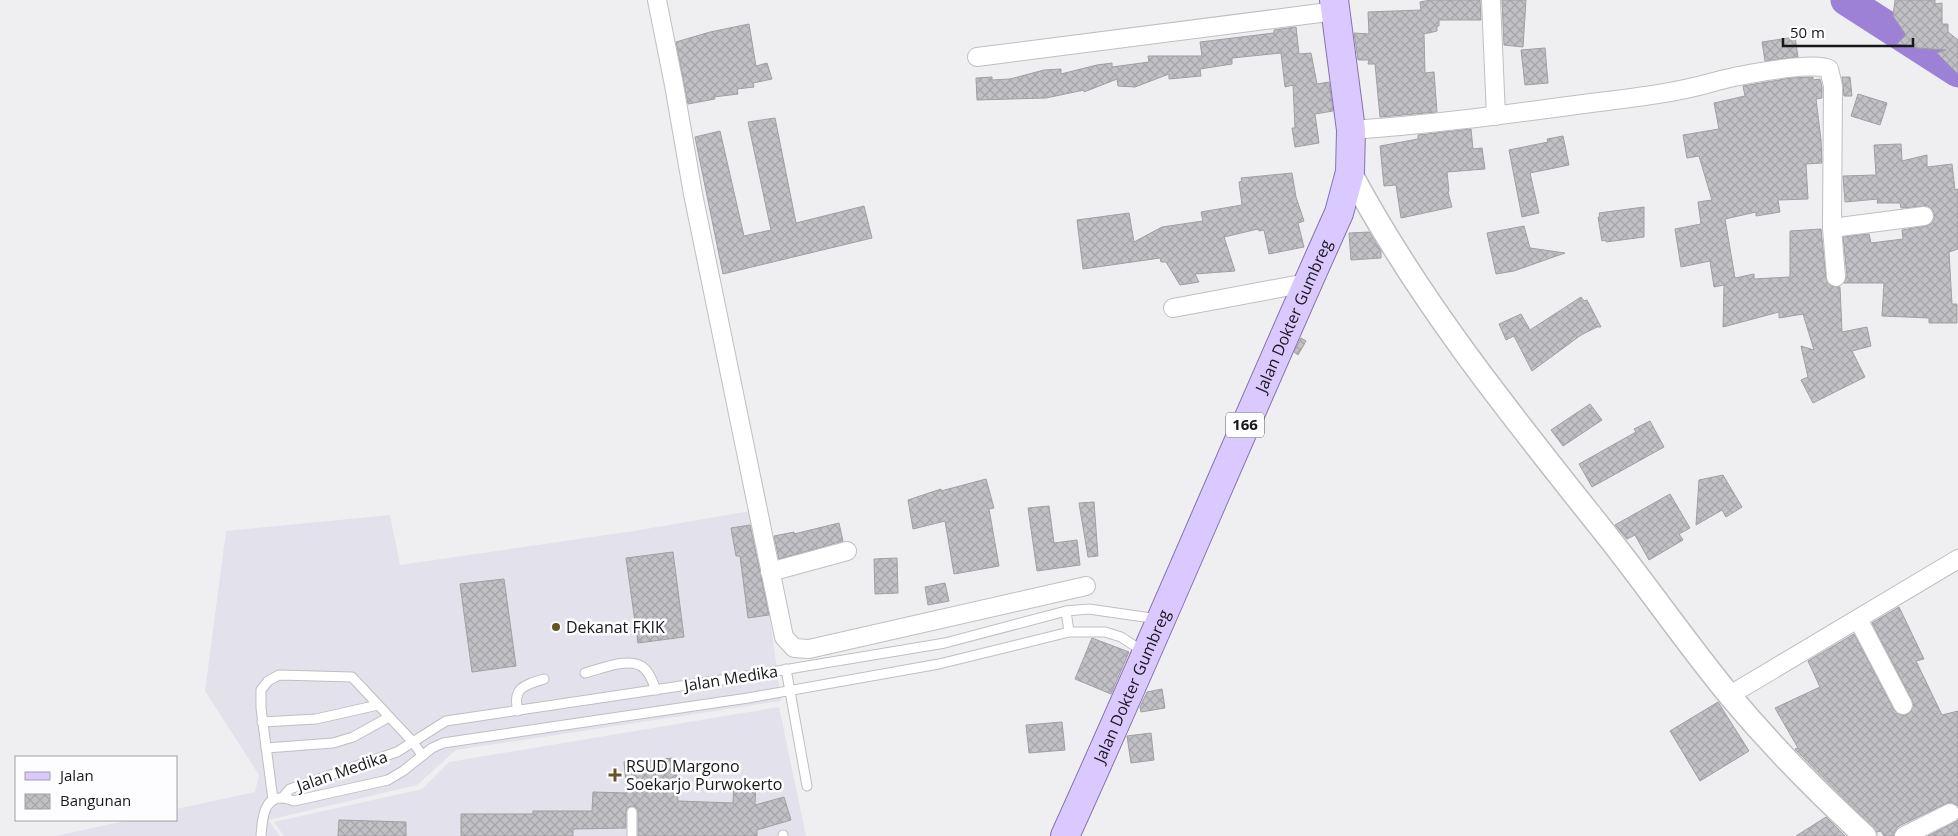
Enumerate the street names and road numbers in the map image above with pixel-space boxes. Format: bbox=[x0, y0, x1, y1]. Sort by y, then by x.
street label: Jalan Dokter Gumbreg bbox=[1249, 236, 1337, 398]
road number: 166 bbox=[1226, 412, 1264, 438]
street label: Jalan Dokter Gumbreg bbox=[1088, 606, 1175, 768]
street label: Jalan Medika bbox=[681, 660, 779, 697]
street label: Jalan Medika bbox=[292, 745, 390, 797]

